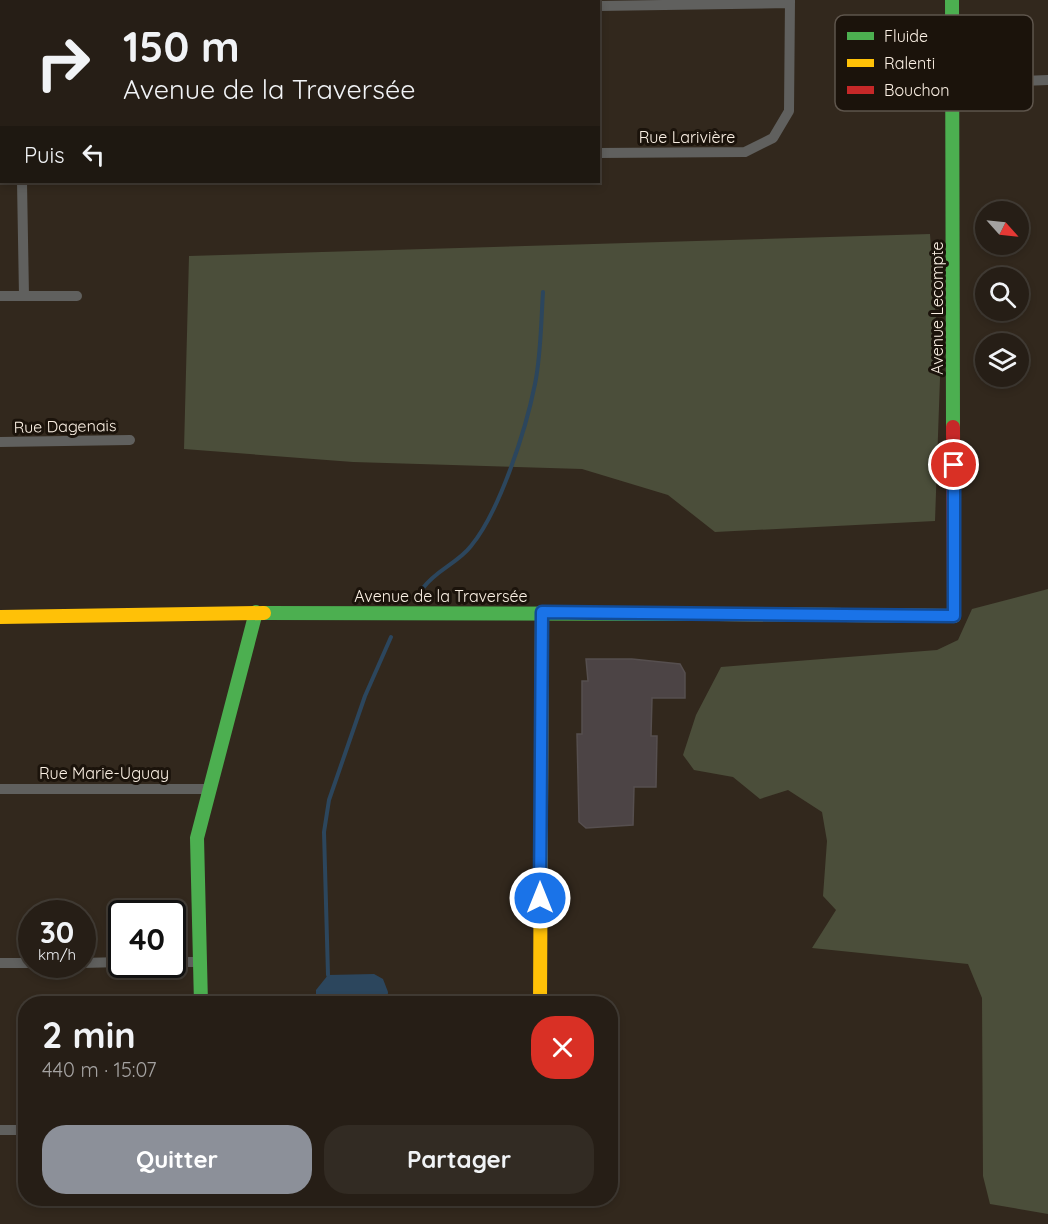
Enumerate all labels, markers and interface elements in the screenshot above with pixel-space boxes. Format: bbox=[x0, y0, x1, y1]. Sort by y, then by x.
legend bbox=[835, 15, 1033, 111]
text: 150 m bbox=[123, 20, 240, 73]
icon: right bbox=[24, 24, 102, 102]
text: Fluide bbox=[884, 26, 928, 46]
text: Ralenti bbox=[884, 53, 935, 73]
text: Avenue de la Traversée bbox=[123, 72, 415, 106]
text: Bouchon bbox=[884, 80, 949, 100]
street label: Rue Larivière bbox=[639, 127, 735, 147]
icon: left bbox=[77, 138, 110, 171]
text: Puis bbox=[24, 141, 65, 169]
north arrow bbox=[975, 201, 1029, 255]
map controls bbox=[975, 201, 1029, 387]
street label: Avenue Lecompte bbox=[927, 241, 947, 375]
button: search bbox=[975, 267, 1029, 321]
button: layers bbox=[975, 333, 1029, 387]
street label: Rue Dagenais bbox=[13, 415, 117, 437]
pin bbox=[928, 439, 979, 490]
icon: arrive bbox=[937, 448, 970, 481]
street label: Avenue de la Traversée bbox=[354, 586, 528, 606]
street label: Rue Marie-Uguay bbox=[39, 763, 169, 783]
position arrow bbox=[508, 866, 572, 930]
speed limit sign: 40 bbox=[108, 900, 186, 978]
text: 30 bbox=[40, 913, 74, 951]
text: km/h bbox=[38, 945, 76, 964]
text: 2 min bbox=[42, 1012, 136, 1057]
button: close bbox=[531, 1016, 594, 1079]
text: 440 m · 15:07 bbox=[42, 1057, 157, 1082]
button: Quitter bbox=[42, 1125, 312, 1194]
button: Partager bbox=[324, 1125, 594, 1194]

